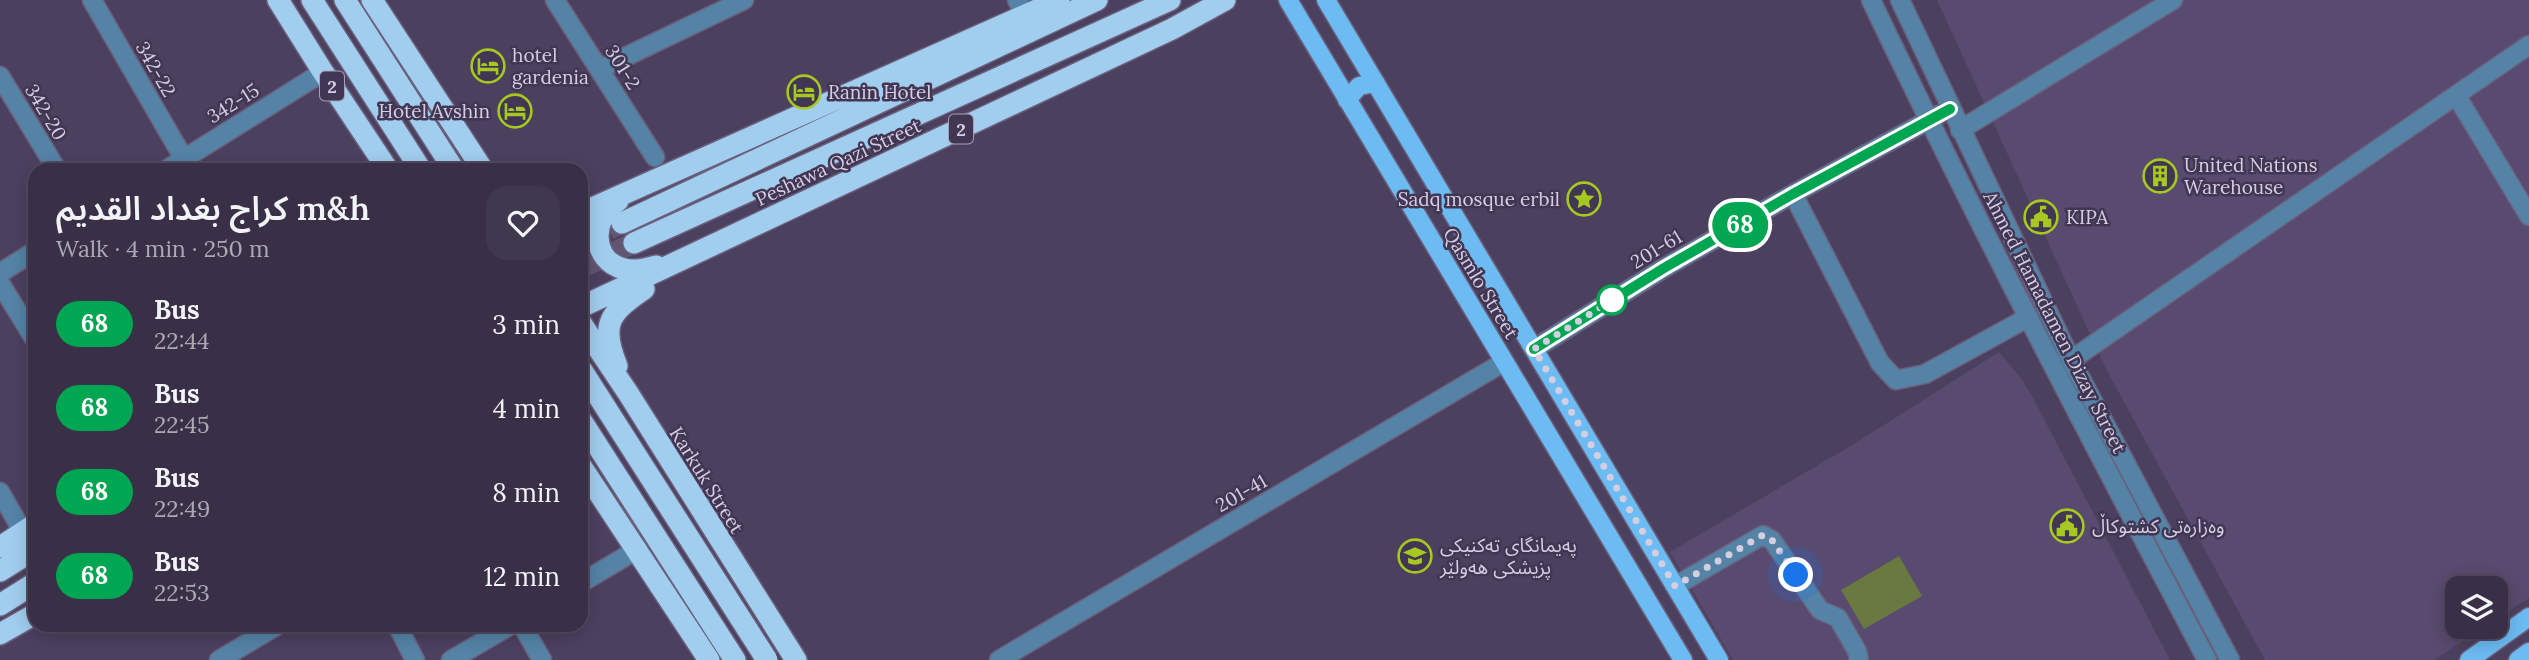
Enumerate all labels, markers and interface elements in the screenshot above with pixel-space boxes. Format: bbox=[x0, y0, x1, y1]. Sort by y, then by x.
street label: 342-22 bbox=[131, 37, 181, 101]
street label: 301-2 bbox=[600, 40, 646, 94]
place label: hotel gardenia bbox=[512, 43, 589, 89]
hotel icon: hotel gardenia bbox=[469, 47, 507, 85]
road number: 2 bbox=[320, 72, 344, 100]
hotel icon: Ranin Hotel bbox=[785, 73, 823, 111]
street label: 342-15 bbox=[203, 78, 263, 128]
street label: 342-20 bbox=[20, 79, 72, 145]
place label: Ranin Hotel bbox=[828, 80, 931, 104]
hotel icon: Hotel Avshin bbox=[496, 92, 534, 130]
place label: Hotel Avshin bbox=[379, 99, 490, 123]
street label: Peshawa Qazi Street bbox=[751, 113, 925, 211]
road number: 2 bbox=[949, 114, 973, 144]
place label: United Nations Warehouse bbox=[2184, 153, 2318, 199]
building icon: United Nations Warehouse bbox=[2141, 157, 2179, 195]
place icon: Sadq mosque erbil bbox=[1565, 180, 1603, 218]
button: heart bbox=[486, 186, 560, 260]
street label: Ahmed Hamadamen Dizay Street bbox=[1978, 186, 2132, 458]
text: كراج بغداد القديم m&h bbox=[56, 187, 370, 229]
place label: Sadq mosque erbil bbox=[1398, 187, 1560, 211]
public building icon: KIPA bbox=[2022, 198, 2060, 236]
line badge: 68 bbox=[1708, 202, 1772, 248]
place label: KIPA bbox=[2066, 205, 2109, 229]
text: 68 bbox=[1726, 209, 1754, 240]
street label: Qasmlo Street bbox=[1438, 223, 1524, 344]
street label: 201-61 bbox=[1626, 224, 1686, 274]
text: Walk · 4 min · 250 m bbox=[56, 234, 269, 263]
unlabelled marker bbox=[1597, 285, 1627, 315]
text: Bus bbox=[154, 293, 200, 326]
text: 68 bbox=[81, 308, 108, 339]
text: 3 min bbox=[492, 308, 560, 341]
text: 22:44 bbox=[154, 326, 209, 355]
text: Bus bbox=[154, 377, 200, 410]
text: 68 bbox=[81, 392, 108, 423]
text: 4 min bbox=[493, 392, 560, 425]
text: 22:45 bbox=[154, 410, 209, 439]
street label: Karkuk Street bbox=[665, 422, 750, 538]
text: Bus bbox=[154, 461, 200, 494]
street label: 201-41 bbox=[1211, 469, 1271, 517]
text: 68 bbox=[81, 476, 108, 507]
text: 8 min bbox=[492, 476, 560, 509]
text: 22:49 bbox=[154, 494, 210, 523]
public building icon: وەزارەتی کشتوکاڵ bbox=[2048, 507, 2086, 545]
place label: وەزارەتی کشتوکاڵ bbox=[2092, 513, 2224, 538]
place label: پەیمانگای تەکنیکی پزیشکی هەولێر bbox=[1439, 533, 1577, 580]
school or university icon: پەیمانگای تەکنیکی پزیشکی هەولێر bbox=[1396, 537, 1434, 575]
text: Bus bbox=[154, 545, 200, 578]
your location bbox=[1778, 557, 1813, 592]
text: 68 bbox=[81, 560, 108, 591]
text: 12 min bbox=[483, 560, 560, 593]
map controls bbox=[2445, 576, 2508, 639]
button: layers bbox=[2445, 576, 2508, 639]
text: 22:53 bbox=[154, 578, 210, 607]

